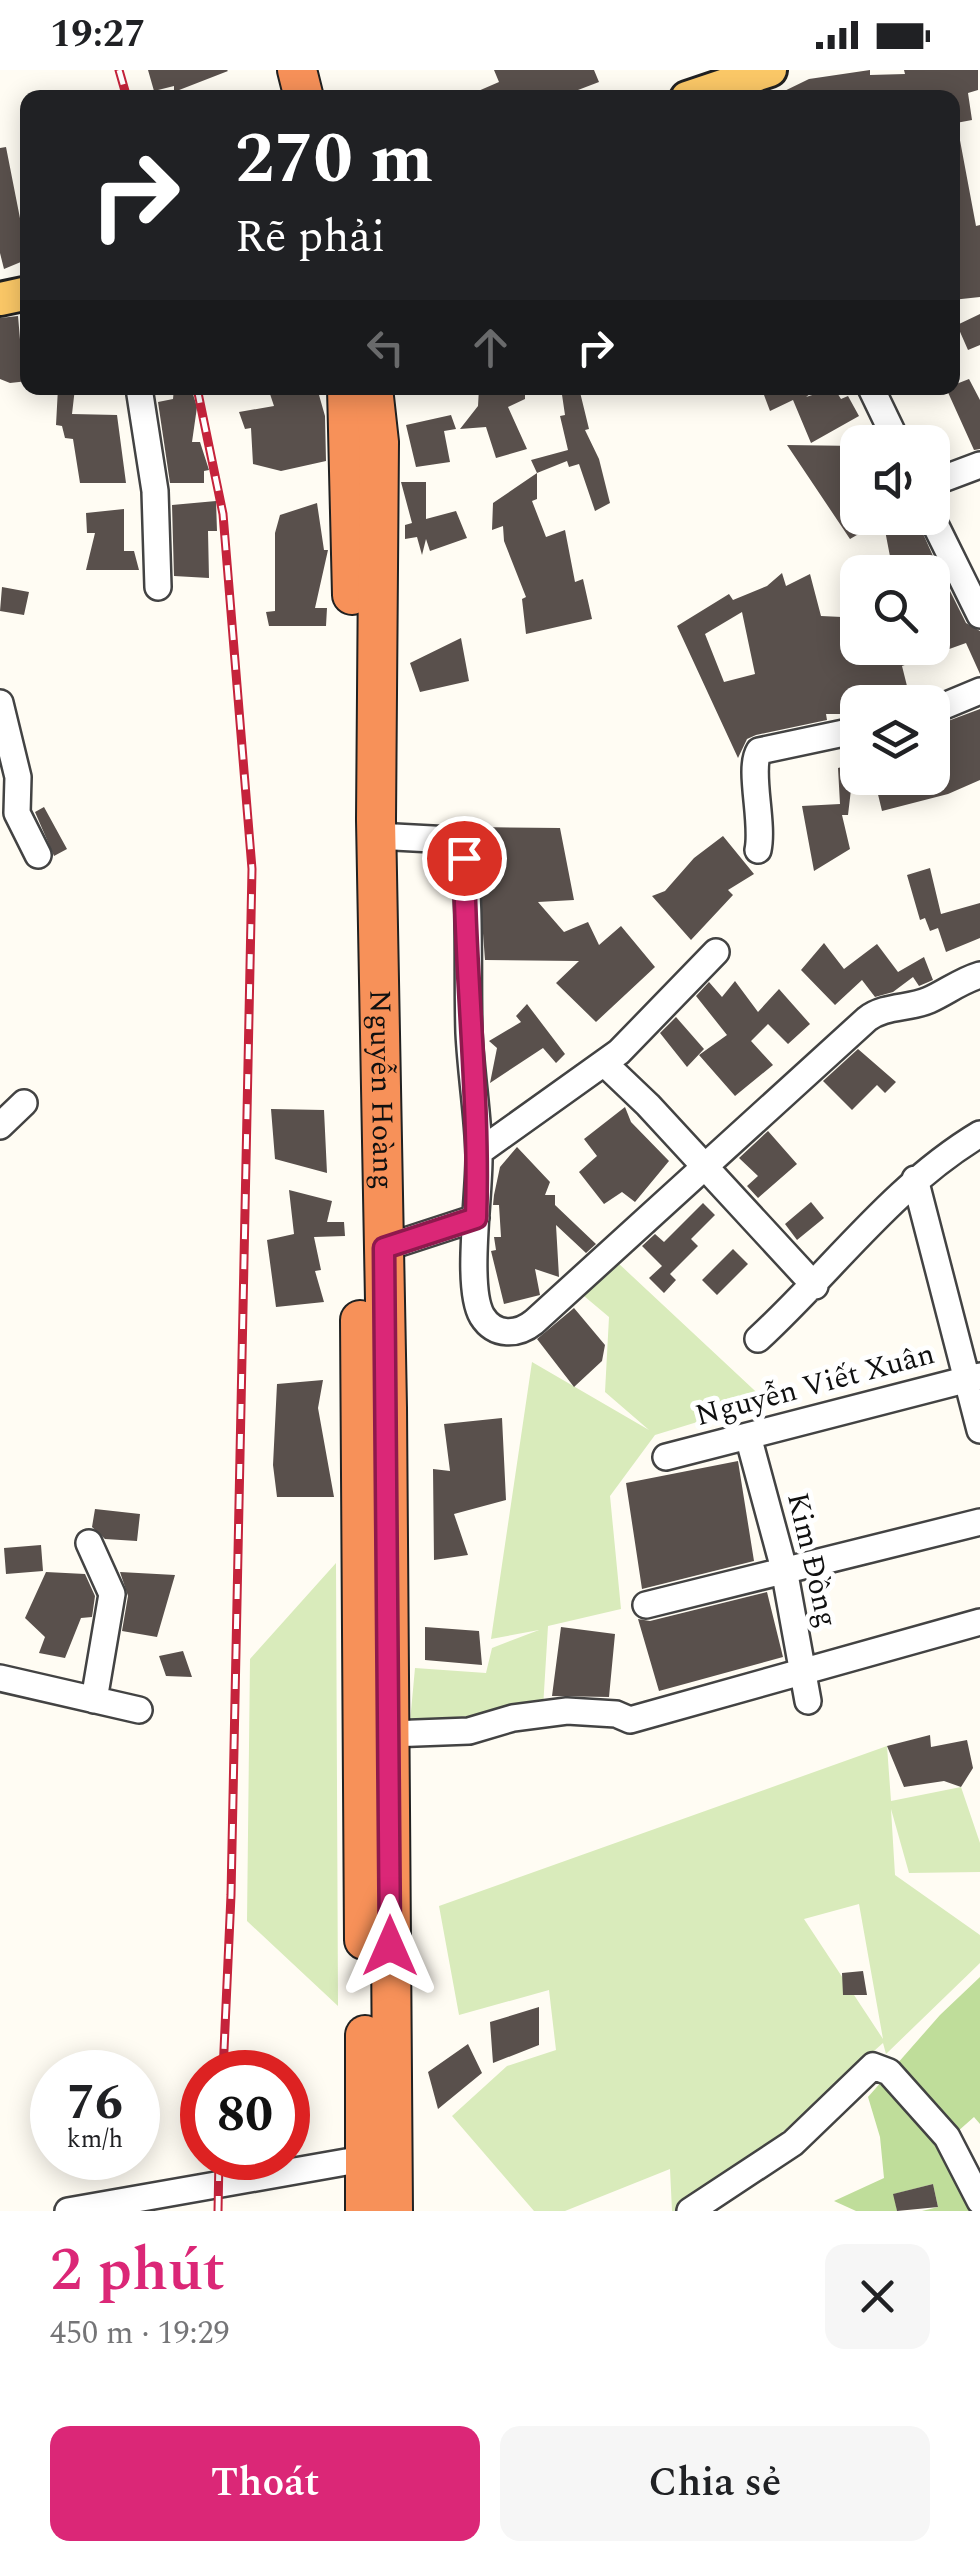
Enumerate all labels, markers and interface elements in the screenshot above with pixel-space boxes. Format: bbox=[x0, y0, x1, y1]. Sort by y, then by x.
text: 19:27 bbox=[50, 6, 145, 64]
text: 270 m bbox=[235, 107, 433, 213]
icon: right bbox=[70, 130, 200, 260]
text: Rẽ phải bbox=[235, 203, 385, 272]
icon: left bbox=[358, 320, 413, 375]
icon: ahead bbox=[463, 320, 518, 375]
icon: right bbox=[568, 320, 623, 375]
map controls bbox=[840, 425, 950, 795]
button: sound bbox=[840, 425, 950, 535]
button: search bbox=[840, 555, 950, 665]
button: layers bbox=[840, 685, 950, 795]
pin bbox=[422, 816, 507, 901]
icon: arrive bbox=[437, 831, 492, 886]
street label: Nguyễn Hoàng bbox=[356, 989, 406, 1190]
street label: Nguyễn Viết Xuân bbox=[690, 1331, 940, 1439]
street label: Kim Đồng bbox=[774, 1488, 850, 1632]
position arrow bbox=[338, 1894, 442, 1998]
speed limit sign: 80 bbox=[180, 2050, 310, 2180]
text: 76 bbox=[67, 2065, 123, 2141]
text: km/h bbox=[67, 2121, 123, 2159]
text: 2 phút bbox=[50, 2225, 225, 2317]
button: close bbox=[825, 2244, 930, 2349]
text: 450 m · 19:29 bbox=[50, 2309, 230, 2358]
button: Thoát bbox=[50, 2426, 480, 2541]
button: Chia sẻ bbox=[500, 2426, 930, 2541]

